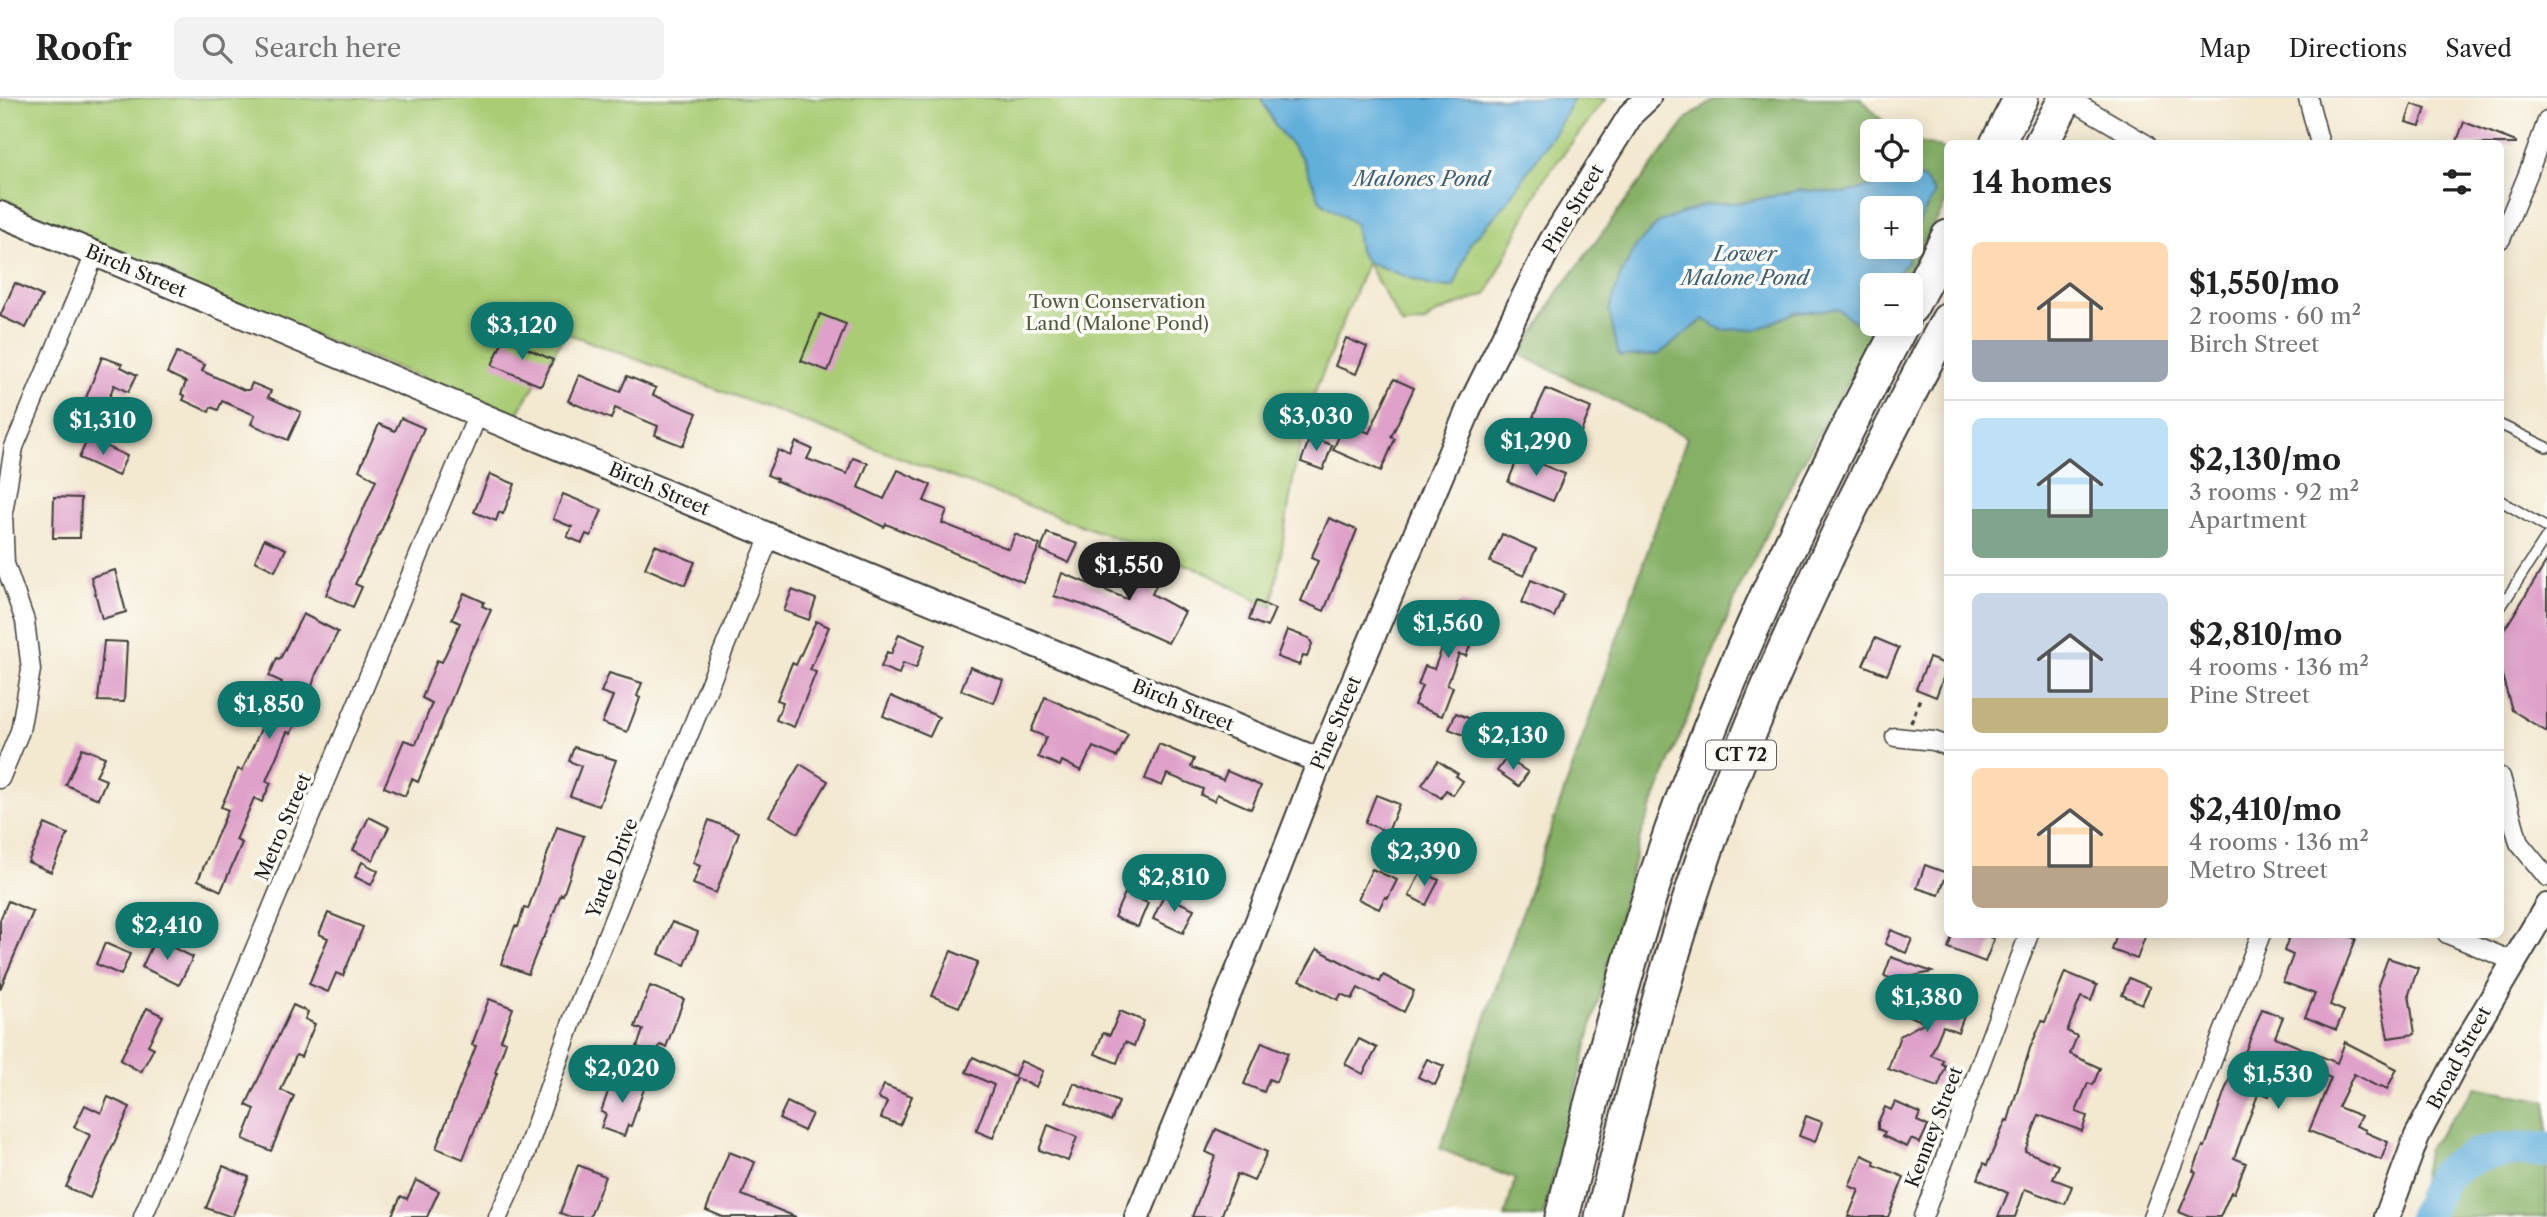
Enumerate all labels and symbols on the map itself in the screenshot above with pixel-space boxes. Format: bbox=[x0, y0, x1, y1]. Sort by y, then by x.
street label: Pine Street bbox=[1537, 160, 1609, 258]
water label: Malones Pond bbox=[1351, 166, 1493, 191]
street label: Birch Street bbox=[82, 239, 190, 303]
water label: Lower Malone Pond bbox=[1678, 241, 1811, 290]
park label: Town Conservation Land (Malone Pond) bbox=[1025, 290, 1209, 335]
pin: $3,120 bbox=[465, 302, 579, 362]
pin: $3,030 bbox=[1259, 394, 1373, 453]
pin: $1,310 bbox=[46, 398, 160, 457]
pin: $1,290 bbox=[1479, 418, 1593, 478]
street label: Birch Street bbox=[605, 457, 713, 521]
pin: $1,550 bbox=[1072, 542, 1186, 602]
pin: $1,560 bbox=[1391, 601, 1505, 660]
street label: Pine Street bbox=[1306, 672, 1366, 773]
street label: Birch Street bbox=[1129, 674, 1237, 736]
pin: $1,850 bbox=[212, 682, 326, 741]
pin: $2,130 bbox=[1456, 712, 1570, 772]
road number: CT 72 bbox=[1706, 740, 1776, 770]
street label: Metro Street bbox=[250, 770, 316, 884]
street label: Yarde Drive bbox=[581, 815, 643, 922]
pin: $2,390 bbox=[1367, 828, 1481, 888]
pin: $2,810 bbox=[1117, 854, 1231, 914]
pin: $2,410 bbox=[110, 902, 224, 962]
pin: $1,380 bbox=[1870, 974, 1984, 1034]
street label: Broad Street bbox=[2422, 1002, 2496, 1113]
pin: $2,020 bbox=[565, 1046, 679, 1105]
pin: $1,530 bbox=[2221, 1052, 2335, 1111]
street label: Kenney Street bbox=[1900, 1063, 1968, 1191]

